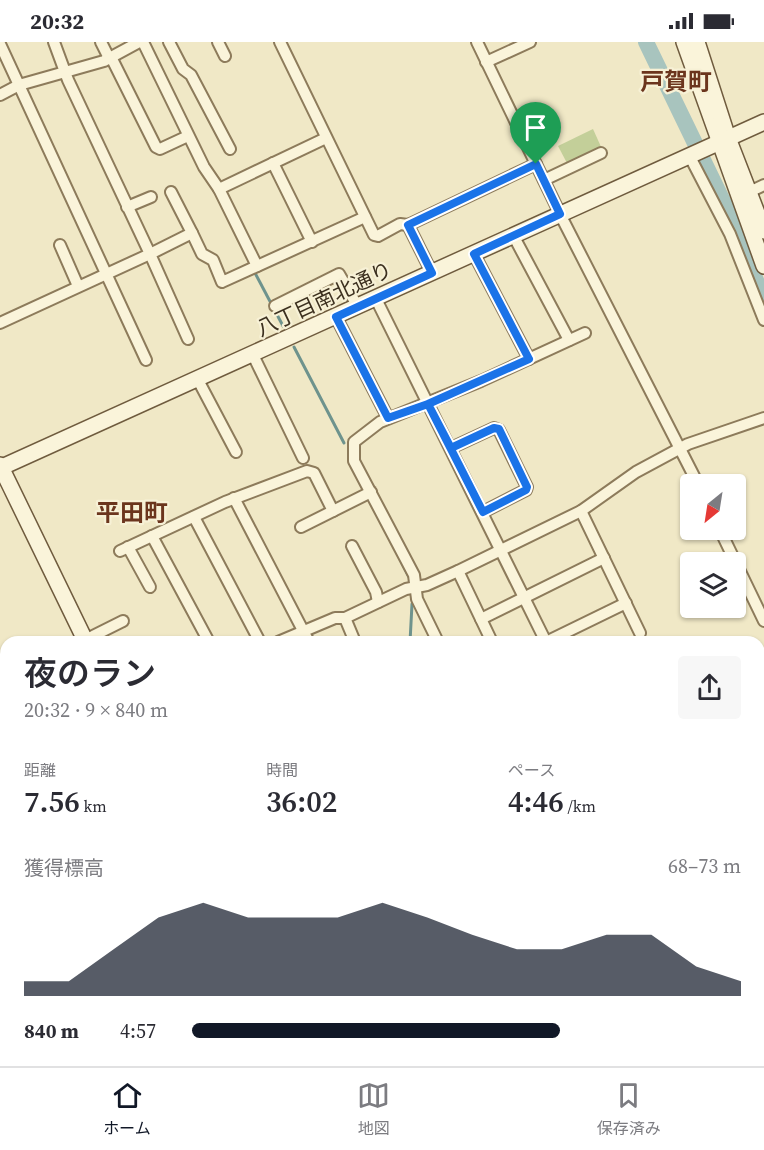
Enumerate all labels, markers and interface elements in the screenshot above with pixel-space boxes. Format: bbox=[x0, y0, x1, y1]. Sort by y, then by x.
text: 20:32 bbox=[30, 6, 84, 36]
district label: 戸賀町 bbox=[640, 65, 712, 98]
pin bbox=[510, 102, 561, 164]
icon: arrive bbox=[519, 111, 552, 144]
street label: 八丁目南北通り bbox=[251, 255, 397, 343]
north arrow bbox=[680, 474, 746, 540]
map controls bbox=[680, 474, 746, 618]
district label: 平田町 bbox=[96, 496, 168, 529]
button: layers bbox=[680, 552, 746, 618]
text: 夜のラン bbox=[24, 651, 156, 696]
button: share bbox=[678, 656, 741, 719]
text: 20:32 · 9 × 840 m bbox=[24, 696, 168, 724]
text: 距離 bbox=[24, 759, 56, 781]
text: 時間 bbox=[266, 759, 298, 781]
text: ペース bbox=[508, 759, 555, 781]
text: 7.56 bbox=[24, 781, 80, 822]
text: 36:02 bbox=[266, 781, 337, 822]
text: 4:46 bbox=[508, 781, 564, 822]
text: km bbox=[80, 795, 107, 817]
text: /km bbox=[564, 795, 596, 817]
text: 68–73 m bbox=[668, 852, 741, 880]
text: 獲得標高 bbox=[24, 854, 104, 882]
text: 840 m bbox=[24, 1017, 79, 1045]
text: 4:57 bbox=[120, 1017, 156, 1045]
tab: ホーム bbox=[103, 1079, 151, 1139]
tab: 地図 bbox=[357, 1079, 390, 1139]
tab: 保存済み bbox=[597, 1079, 661, 1139]

